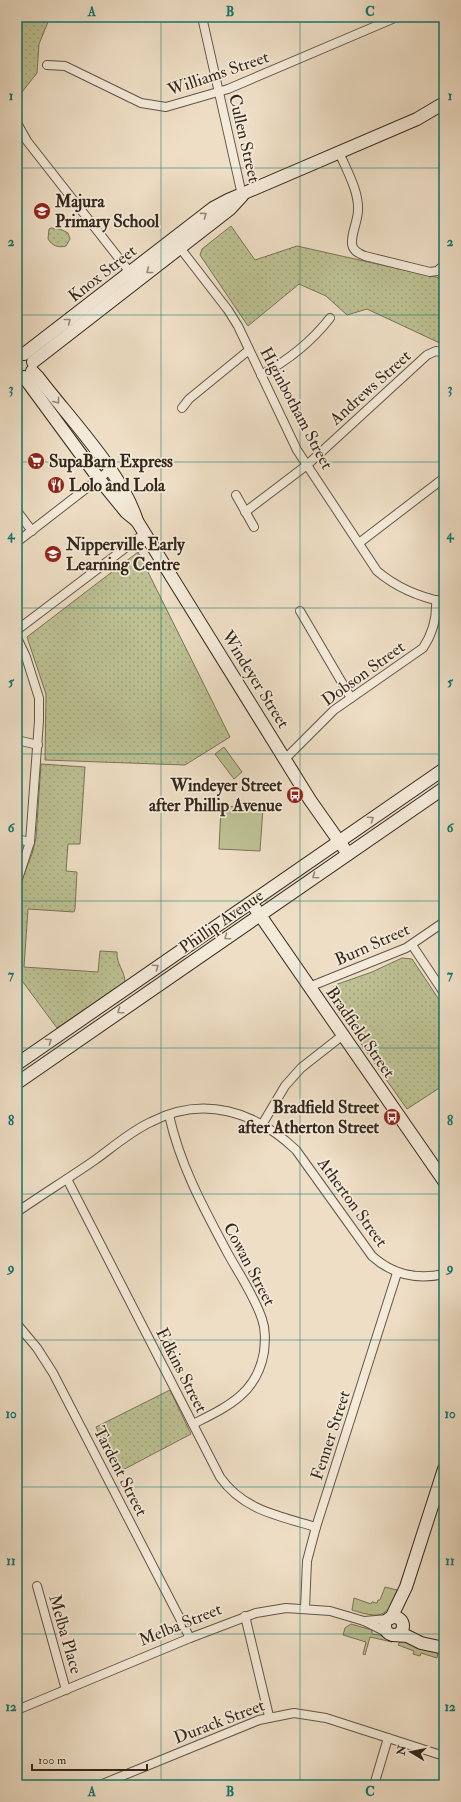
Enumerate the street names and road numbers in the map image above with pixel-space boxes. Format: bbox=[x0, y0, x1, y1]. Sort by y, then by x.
street label: Williams Street bbox=[164, 46, 272, 101]
street label: Cullen Street bbox=[224, 92, 265, 185]
street label: Knox Street bbox=[64, 240, 141, 307]
street label: Higinbotham Street bbox=[255, 343, 338, 474]
street label: Andrews Street bbox=[325, 345, 416, 430]
street label: Windeyer Street bbox=[216, 626, 294, 733]
street label: Dobson Street bbox=[318, 636, 409, 711]
street label: Phillip Avenue bbox=[175, 885, 268, 959]
street label: Burn Street bbox=[332, 918, 413, 970]
street label: Bradfield Street bbox=[321, 983, 400, 1082]
street label: Atherton Street bbox=[312, 1153, 392, 1252]
street label: Cowan Street bbox=[219, 1219, 280, 1310]
street label: Edkins Street bbox=[151, 1324, 212, 1417]
street label: Fenner Street bbox=[306, 1387, 355, 1483]
street label: Tardent Street bbox=[89, 1423, 152, 1520]
street label: Melba Place bbox=[44, 1592, 87, 1676]
street label: Melba Street bbox=[136, 1598, 225, 1651]
street label: Durack Street bbox=[171, 1694, 268, 1748]

